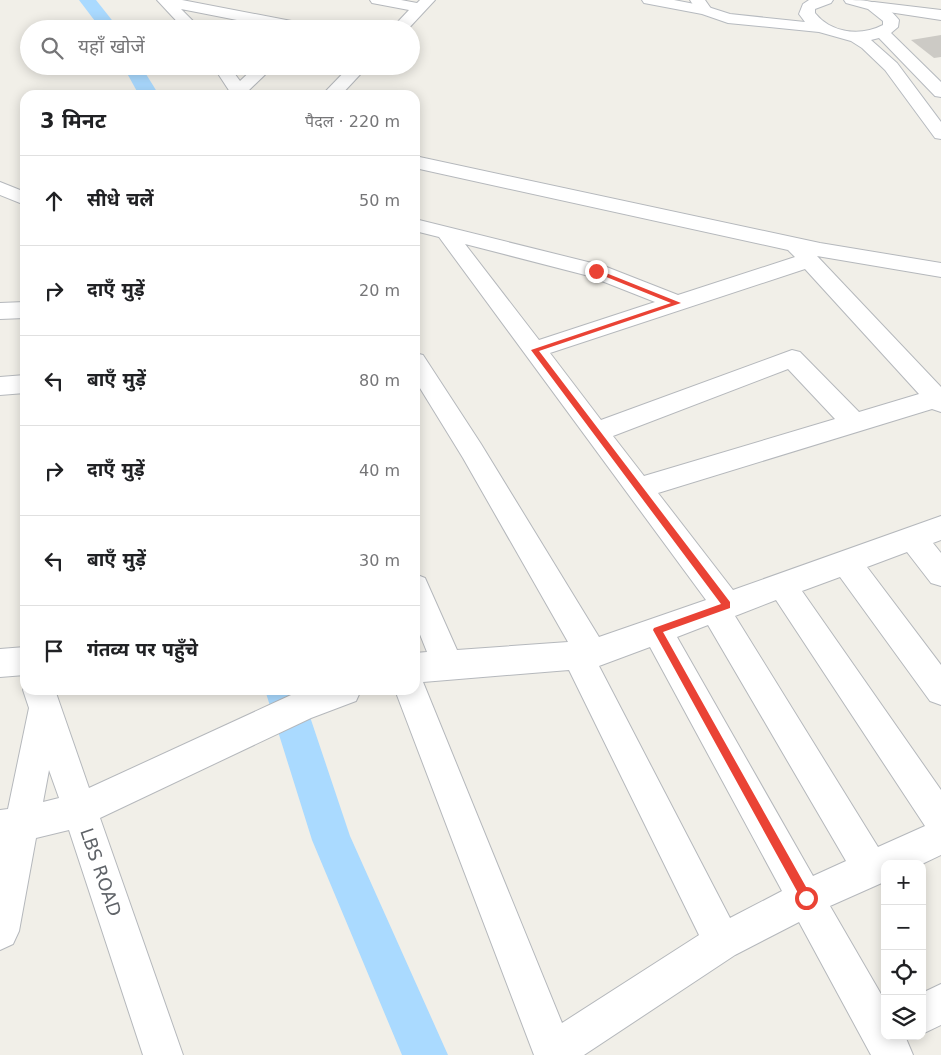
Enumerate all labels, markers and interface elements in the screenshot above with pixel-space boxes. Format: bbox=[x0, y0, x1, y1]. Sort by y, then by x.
search box bbox=[20, 20, 420, 75]
icon: search bbox=[38, 34, 66, 62]
text: यहाँ खोजें bbox=[78, 35, 145, 57]
text: 3 मिनट bbox=[40, 109, 106, 133]
text: पैदल · 220 m bbox=[305, 112, 400, 131]
icon: ahead bbox=[40, 187, 68, 215]
text: सीधे चलें bbox=[87, 188, 154, 210]
text: 50 m bbox=[359, 191, 400, 210]
route end bbox=[585, 260, 608, 283]
icon: right bbox=[40, 277, 68, 305]
text: दाएँ मुड़ें bbox=[87, 278, 145, 300]
text: 20 m bbox=[359, 281, 400, 300]
icon: left bbox=[40, 367, 68, 395]
text: बाएँ मुड़ें bbox=[87, 368, 146, 390]
text: 80 m bbox=[359, 371, 400, 390]
icon: right bbox=[40, 457, 68, 485]
text: दाएँ मुड़ें bbox=[87, 458, 145, 480]
text: 40 m bbox=[359, 461, 400, 480]
icon: left bbox=[40, 547, 68, 575]
text: बाएँ मुड़ें bbox=[87, 548, 146, 570]
text: 30 m bbox=[359, 551, 400, 570]
icon: arrive bbox=[40, 637, 68, 665]
text: गंतव्य पर पहुँचे bbox=[87, 638, 198, 660]
street label: LBS ROAD bbox=[76, 825, 126, 919]
map controls bbox=[881, 860, 926, 1040]
button: + bbox=[881, 860, 926, 905]
route start bbox=[795, 887, 818, 910]
button: − bbox=[881, 905, 926, 950]
button: locate bbox=[881, 950, 926, 995]
button: layers bbox=[881, 995, 926, 1040]

